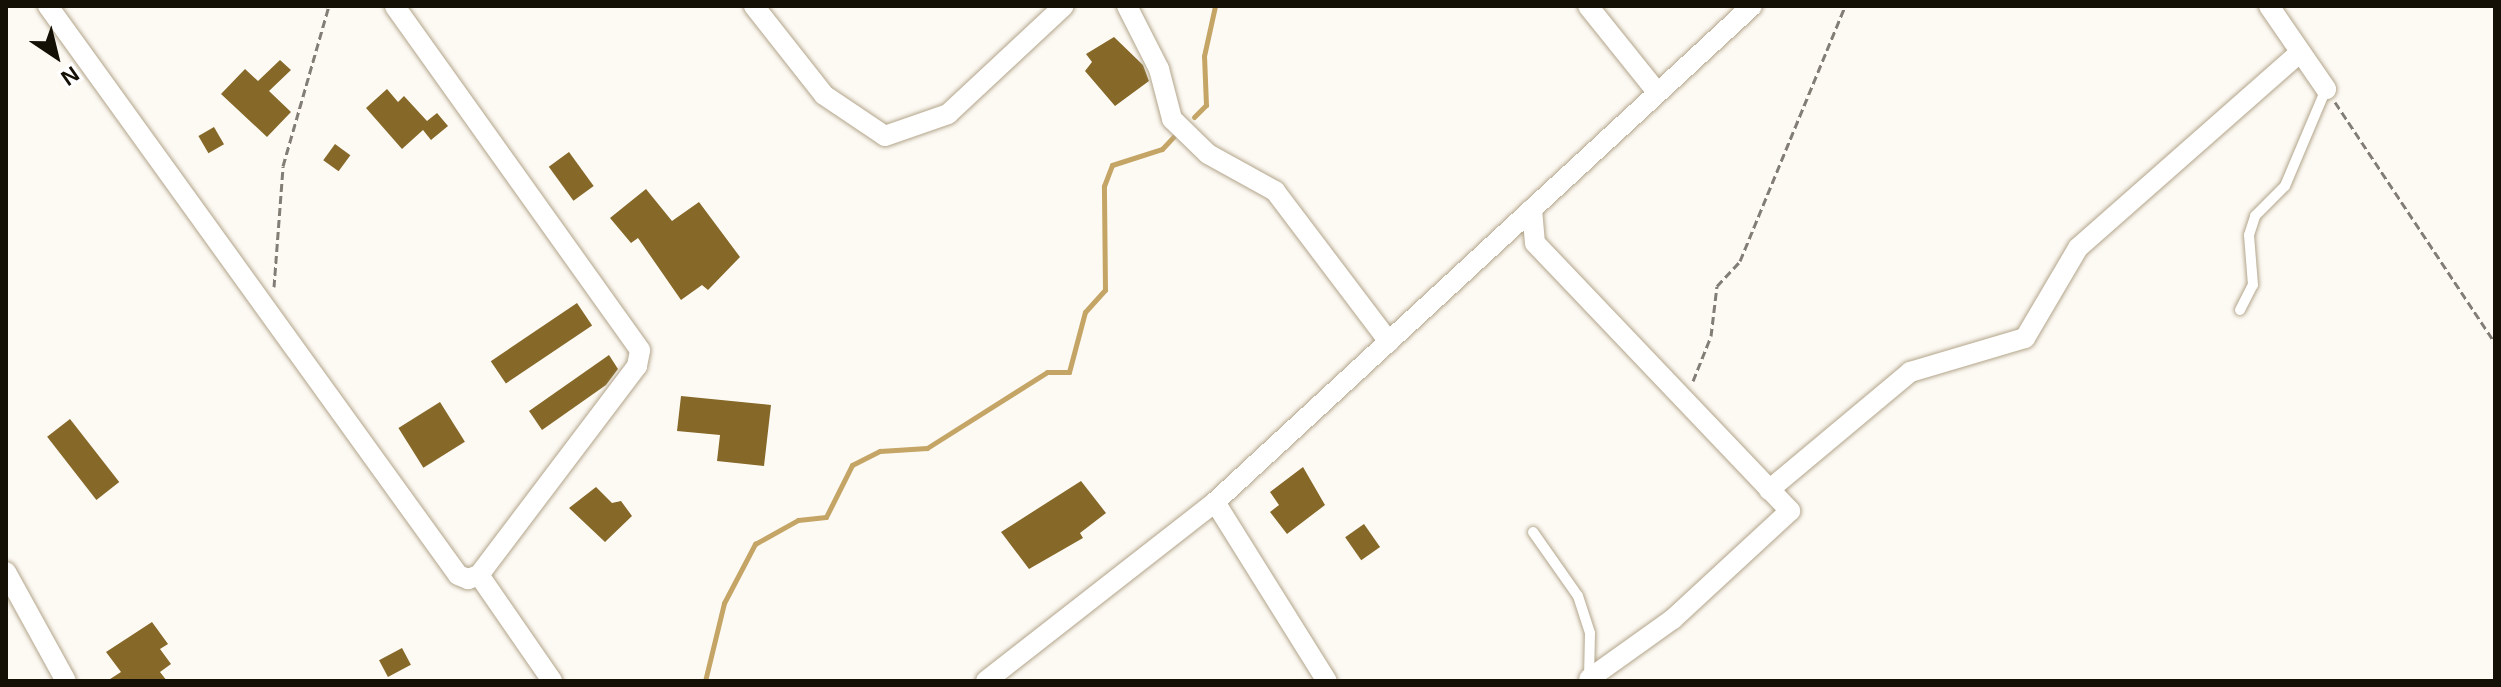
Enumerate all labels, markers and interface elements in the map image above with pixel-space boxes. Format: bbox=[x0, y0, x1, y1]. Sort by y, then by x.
north arrow bbox=[16, 16, 96, 96]
text: N bbox=[56, 61, 84, 91]

